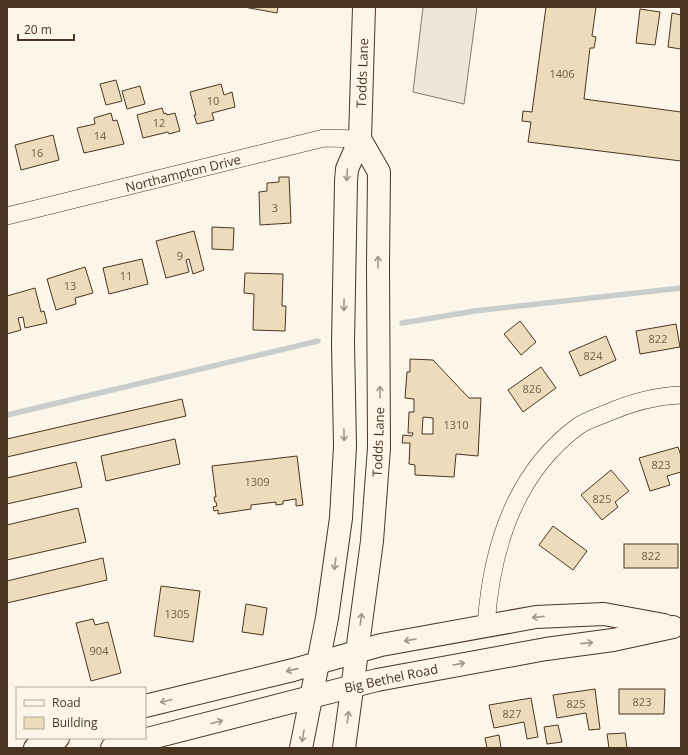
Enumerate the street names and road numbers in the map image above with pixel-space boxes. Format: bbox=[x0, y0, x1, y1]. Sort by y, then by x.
street label: Todds Lane bbox=[352, 38, 372, 108]
street label: Northampton Drive bbox=[123, 150, 243, 196]
street label: Todds Lane bbox=[368, 407, 388, 477]
street label: Big Bethel Road bbox=[342, 659, 440, 697]

